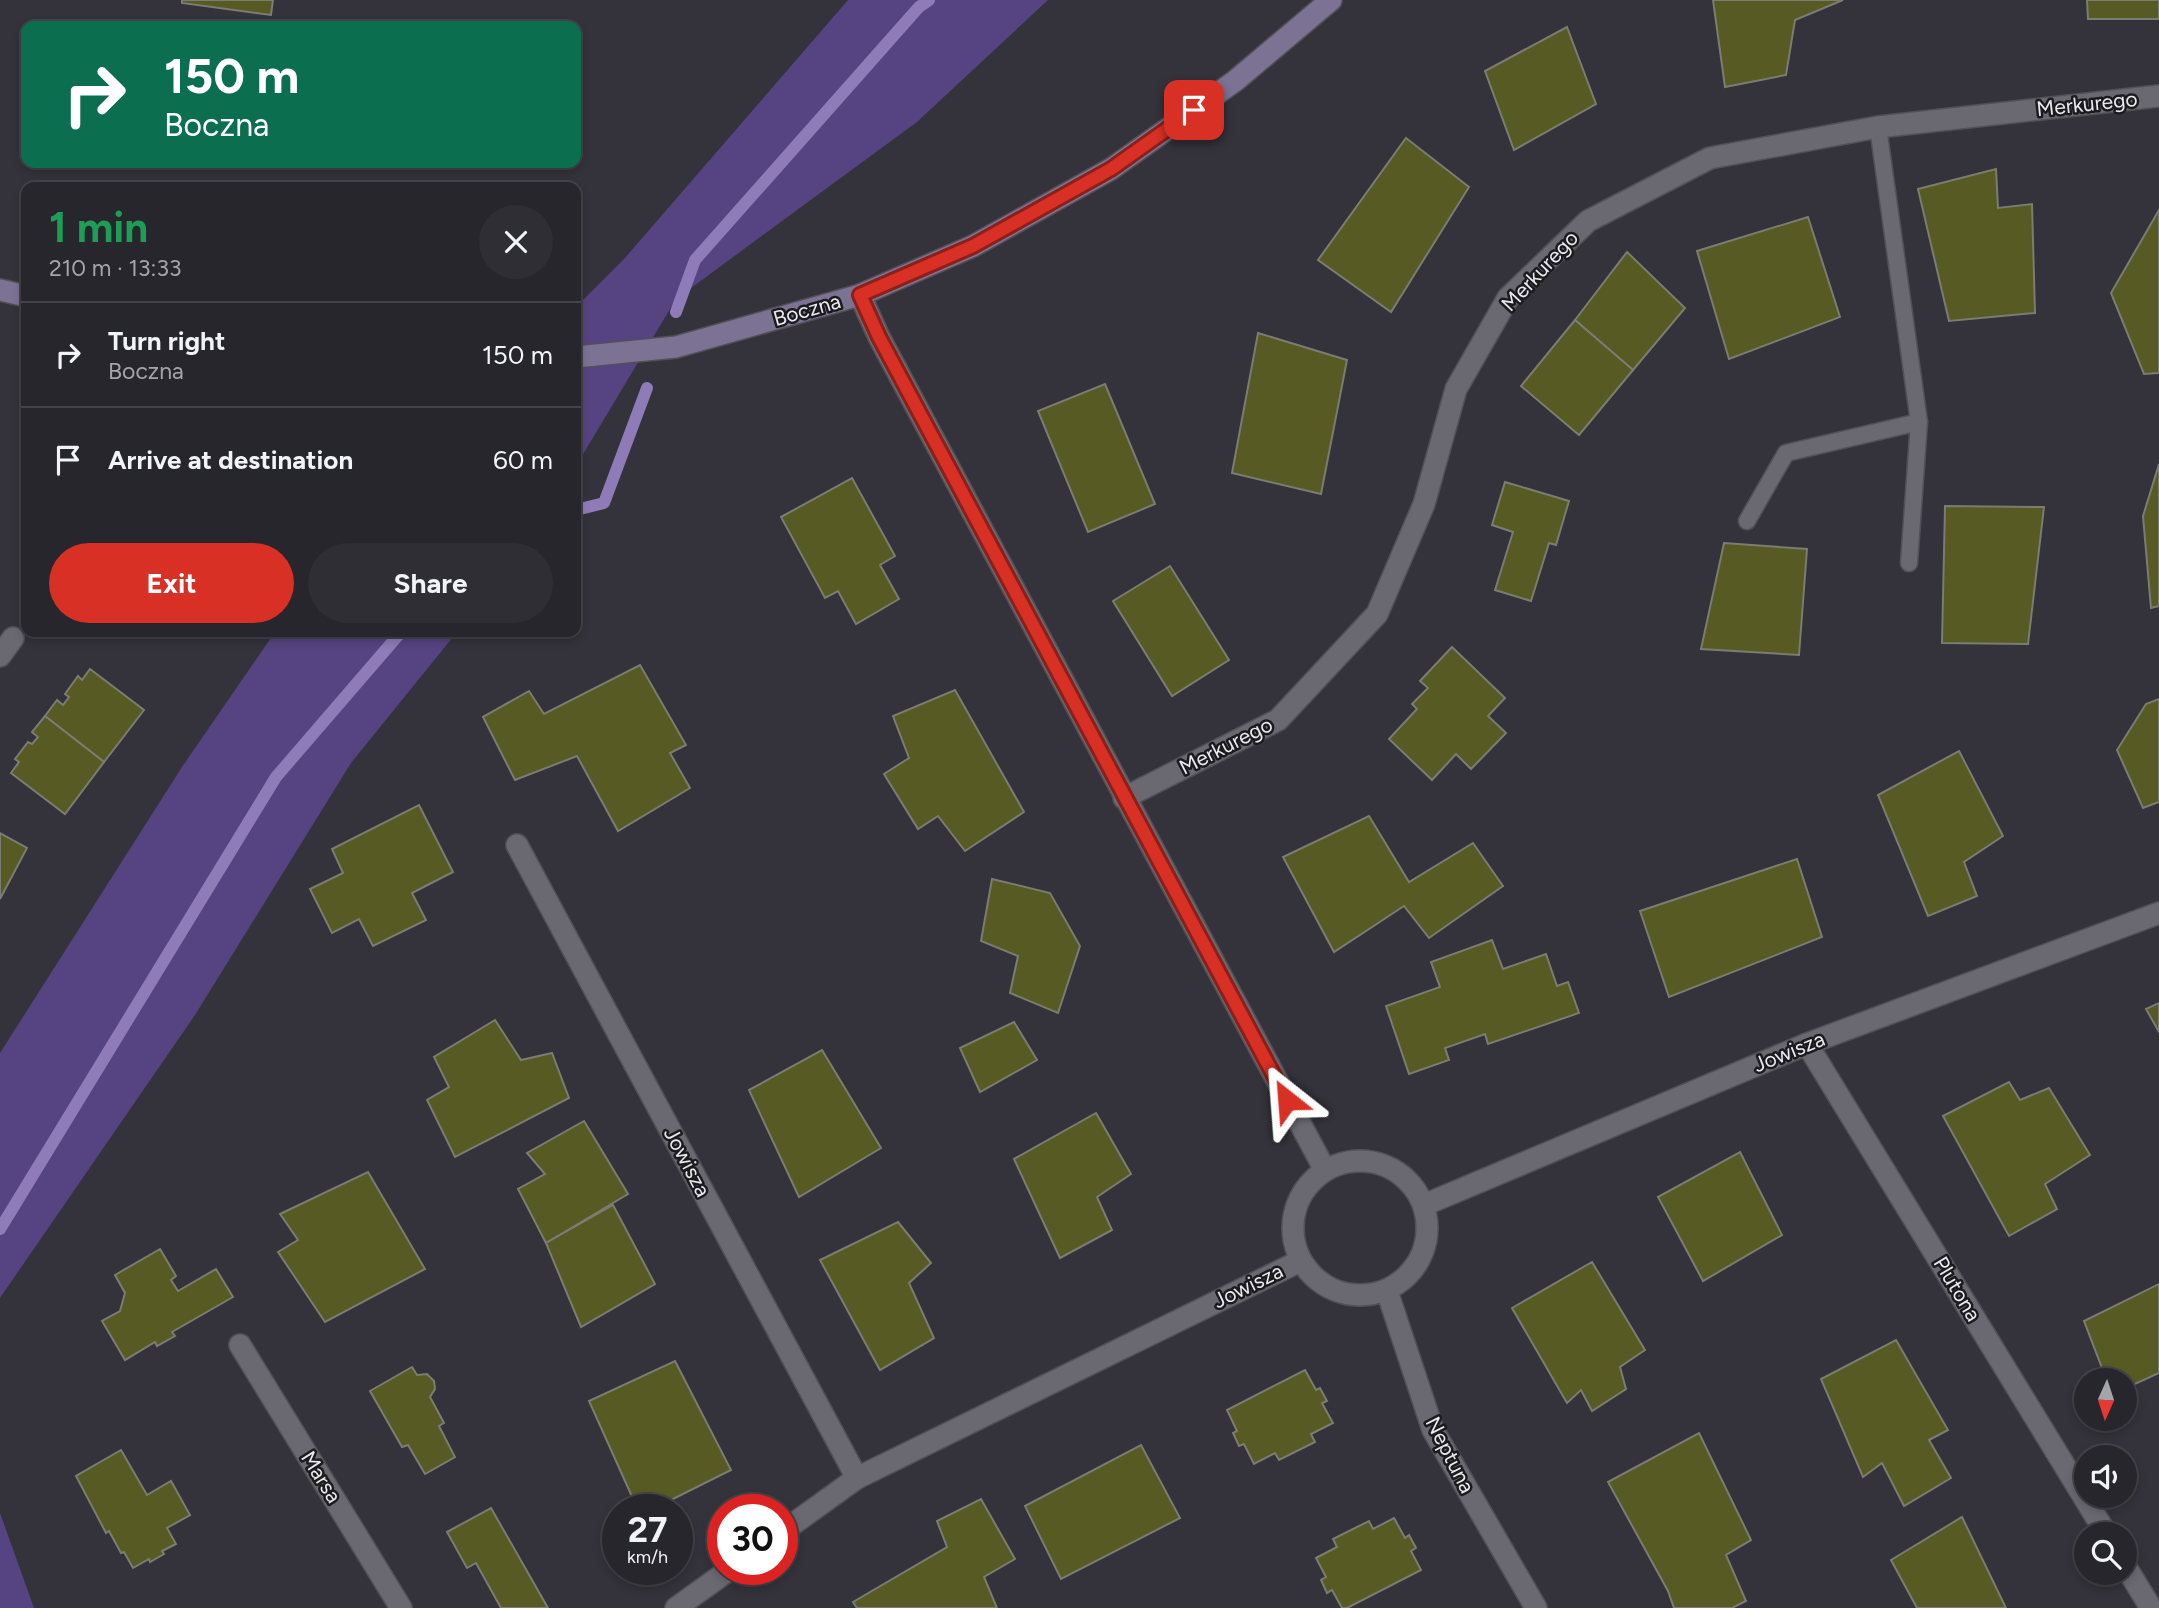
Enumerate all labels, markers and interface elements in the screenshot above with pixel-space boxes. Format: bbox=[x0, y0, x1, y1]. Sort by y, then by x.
text: 150 m bbox=[164, 46, 299, 105]
icon: right bbox=[49, 49, 140, 140]
pin bbox=[1164, 80, 1224, 140]
street label: Merkurego bbox=[2035, 86, 2139, 121]
icon: arrive bbox=[1175, 91, 1213, 129]
text: Boczna bbox=[164, 106, 269, 144]
text: 1 min bbox=[49, 202, 148, 253]
button: close bbox=[479, 205, 553, 279]
street label: Merkurego bbox=[1496, 225, 1583, 316]
text: 210 m · 13:33 bbox=[49, 254, 181, 282]
street label: Boczna bbox=[770, 288, 844, 331]
text: Turn right bbox=[108, 325, 225, 357]
icon: right bbox=[49, 336, 87, 374]
text: 150 m bbox=[482, 339, 553, 371]
text: Boczna bbox=[108, 357, 184, 385]
icon: arrive bbox=[49, 441, 87, 479]
text: Arrive at destination bbox=[108, 444, 353, 476]
text: 60 m bbox=[493, 444, 553, 476]
button: Exit bbox=[49, 543, 294, 623]
button: Share bbox=[308, 543, 553, 623]
street label: Merkurego bbox=[1175, 711, 1277, 780]
street label: Jowisza bbox=[1749, 1026, 1828, 1077]
position arrow bbox=[1250, 1063, 1324, 1137]
street label: Jowisza bbox=[659, 1123, 716, 1201]
street label: Plutona bbox=[1928, 1252, 1986, 1326]
street label: Jowisza bbox=[1209, 1258, 1287, 1313]
north arrow bbox=[2074, 1368, 2137, 1432]
map controls bbox=[2074, 1368, 2137, 1585]
street label: Neptuna bbox=[1421, 1412, 1480, 1497]
button: sound bbox=[2074, 1445, 2137, 1508]
street label: Marsa bbox=[296, 1446, 347, 1507]
speed limit sign: 30 bbox=[707, 1494, 798, 1585]
text: 27 bbox=[628, 1509, 667, 1551]
button: search bbox=[2074, 1522, 2137, 1585]
text: km/h bbox=[627, 1546, 668, 1568]

